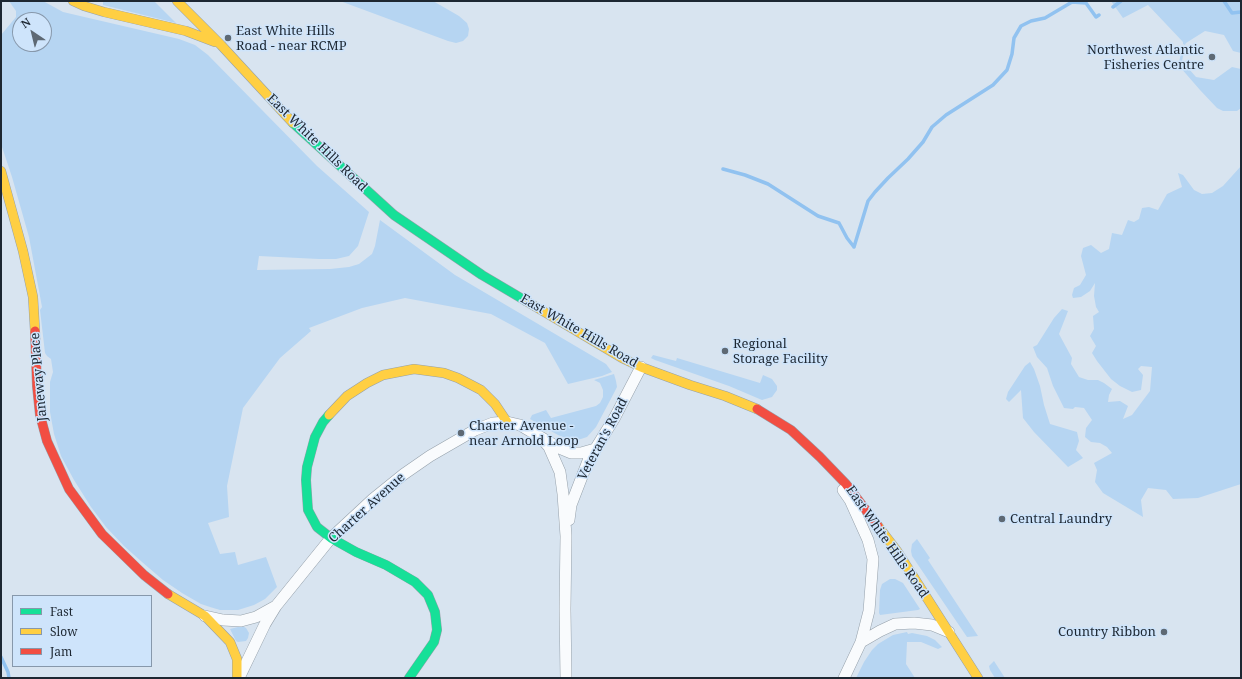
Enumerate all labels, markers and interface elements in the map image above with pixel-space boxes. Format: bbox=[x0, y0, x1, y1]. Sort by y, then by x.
north arrow bbox=[12, 12, 52, 52]
text: N bbox=[18, 14, 33, 31]
place label: East White Hills Road - near RCMP bbox=[236, 23, 347, 54]
marker: East White Hills Road - near RCMP bbox=[223, 33, 233, 43]
place label: Northwest Atlantic Fisheries Centre bbox=[1087, 42, 1204, 73]
marker: Northwest Atlantic Fisheries Centre bbox=[1207, 52, 1217, 62]
street label: East White Hills Road bbox=[264, 91, 370, 195]
street label: East White Hills Road bbox=[517, 291, 641, 371]
street label: Janeway Place bbox=[27, 332, 51, 422]
place label: Regional Storage Facility bbox=[733, 336, 828, 367]
marker: Regional Storage Facility bbox=[720, 346, 730, 356]
street label: Veteran's Road bbox=[575, 395, 631, 483]
place label: Charter Avenue - near Arnold Loop bbox=[469, 418, 579, 449]
marker: Charter Avenue - near Arnold Loop bbox=[456, 428, 466, 438]
street label: Charter Avenue bbox=[326, 470, 408, 546]
street label: East White Hills Road bbox=[842, 483, 932, 601]
place label: Central Laundry bbox=[1010, 511, 1112, 527]
marker: Central Laundry bbox=[997, 514, 1007, 524]
legend bbox=[12, 595, 152, 667]
text: Fast bbox=[50, 603, 73, 620]
text: Slow bbox=[50, 623, 78, 640]
place label: Country Ribbon bbox=[1058, 624, 1156, 640]
marker: Country Ribbon bbox=[1159, 627, 1169, 637]
text: Jam bbox=[50, 643, 72, 660]

